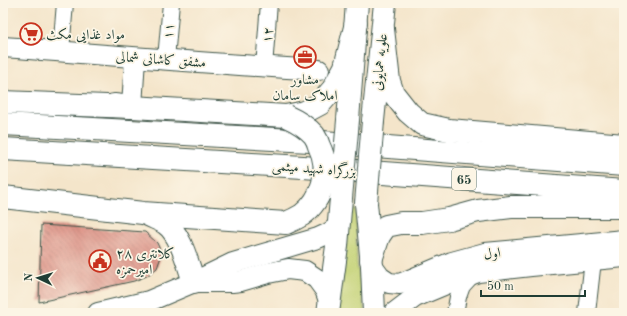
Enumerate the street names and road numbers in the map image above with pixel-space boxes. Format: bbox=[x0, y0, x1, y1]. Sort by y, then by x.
street label: ۱۱ bbox=[161, 22, 177, 40]
street label: ۱۲ bbox=[260, 26, 276, 44]
street label: علویه همایونی bbox=[370, 33, 391, 91]
street label: مشفق کاشانی شمالی bbox=[115, 49, 207, 71]
street label: بزرگراه شهید میثمی bbox=[271, 156, 357, 181]
road number: 65 bbox=[452, 168, 476, 190]
street label: اول bbox=[483, 246, 502, 263]

